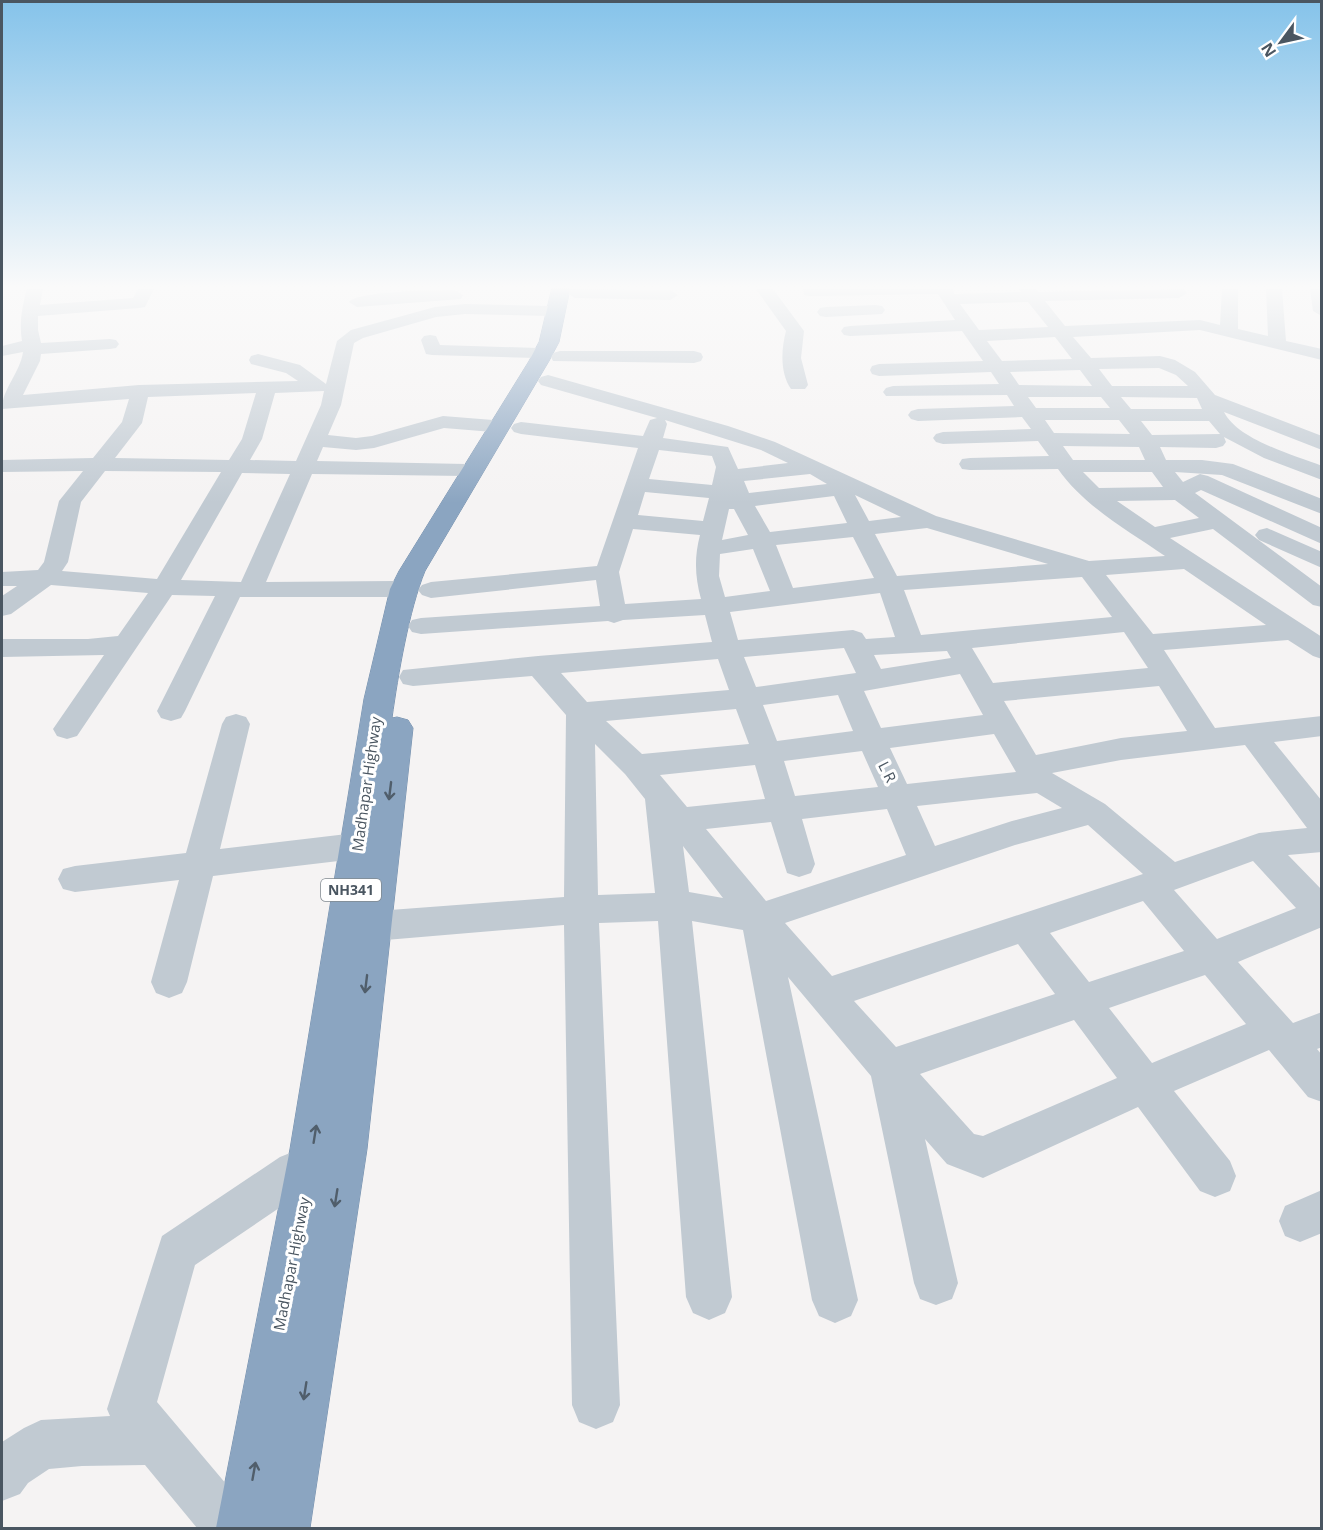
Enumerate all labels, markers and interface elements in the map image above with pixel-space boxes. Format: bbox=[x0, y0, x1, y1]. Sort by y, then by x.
north arrow bbox=[1251, 12, 1311, 72]
text: N bbox=[1256, 39, 1281, 62]
street label: Madhapar Highway bbox=[347, 715, 385, 852]
street label: L R bbox=[874, 758, 902, 786]
one-way arrow bbox=[384, 780, 395, 800]
road number: NH341 bbox=[321, 879, 381, 901]
one-way arrow bbox=[360, 974, 371, 994]
one-way arrow bbox=[310, 1125, 321, 1145]
one-way arrow bbox=[331, 1188, 342, 1208]
street label: Madhapar Highway bbox=[268, 1195, 314, 1332]
one-way arrow bbox=[299, 1380, 310, 1400]
one-way arrow bbox=[248, 1462, 259, 1481]

